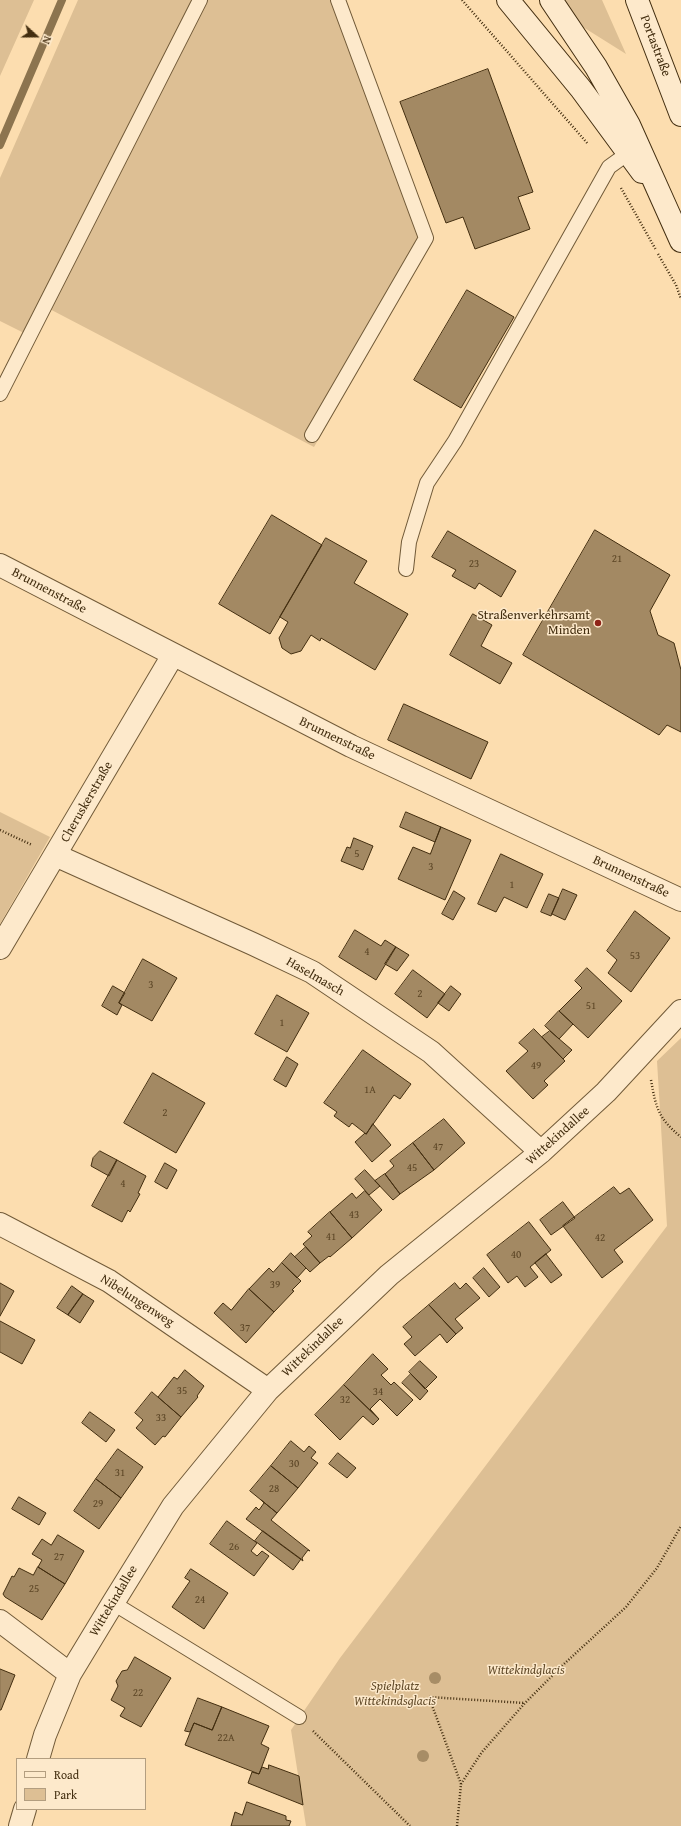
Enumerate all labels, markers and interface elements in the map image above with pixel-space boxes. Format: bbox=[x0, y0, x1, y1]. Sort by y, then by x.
street label: Portastraße bbox=[636, 13, 674, 79]
north arrow bbox=[16, 16, 56, 56]
text: N bbox=[38, 34, 56, 47]
house number: 21 bbox=[612, 552, 622, 566]
house number: 23 bbox=[469, 557, 479, 571]
street label: Brunnenstraße bbox=[9, 565, 89, 617]
place label: Straßenverkehrsamt Minden bbox=[477, 608, 590, 639]
marker: Straßenverkehrsamt Minden bbox=[593, 618, 603, 628]
street label: Brunnenstraße bbox=[296, 714, 378, 764]
street label: Cheruskerstraße bbox=[58, 759, 116, 845]
house number: 5 bbox=[354, 847, 360, 861]
street label: Brunnenstraße bbox=[590, 852, 672, 902]
house number: 3 bbox=[428, 860, 434, 874]
house number: 1 bbox=[509, 878, 515, 892]
house number: 4 bbox=[364, 945, 370, 959]
house number: 53 bbox=[630, 949, 640, 963]
street label: Haselmasch bbox=[283, 954, 347, 1000]
house number: 3 bbox=[148, 978, 154, 992]
house number: 2 bbox=[417, 987, 423, 1001]
house number: 51 bbox=[586, 999, 596, 1013]
house number: 1 bbox=[279, 1016, 285, 1030]
house number: 49 bbox=[531, 1059, 541, 1073]
house number: 1A bbox=[364, 1083, 376, 1097]
street label: Wittekindallee bbox=[523, 1103, 593, 1169]
house number: 2 bbox=[162, 1106, 168, 1120]
house number: 47 bbox=[433, 1140, 443, 1154]
house number: 45 bbox=[407, 1161, 417, 1175]
house number: 4 bbox=[120, 1177, 126, 1191]
house number: 43 bbox=[349, 1208, 359, 1222]
house number: 41 bbox=[326, 1230, 336, 1244]
house number: 42 bbox=[595, 1231, 605, 1245]
house number: 40 bbox=[511, 1248, 521, 1262]
street label: Nibelungenweg bbox=[97, 1271, 177, 1331]
house number: 39 bbox=[270, 1278, 280, 1292]
street label: Wittekindallee bbox=[279, 1314, 347, 1380]
house number: 37 bbox=[240, 1321, 250, 1335]
house number: 35 bbox=[177, 1384, 187, 1398]
house number: 34 bbox=[373, 1385, 383, 1399]
house number: 32 bbox=[340, 1393, 350, 1407]
house number: 33 bbox=[156, 1411, 166, 1425]
house number: 30 bbox=[289, 1457, 299, 1471]
house number: 31 bbox=[115, 1466, 125, 1480]
house number: 28 bbox=[269, 1482, 279, 1496]
house number: 29 bbox=[93, 1497, 103, 1511]
house number: 26 bbox=[229, 1540, 239, 1554]
house number: 27 bbox=[54, 1550, 64, 1564]
street label: Wittekindallee bbox=[87, 1563, 141, 1639]
house number: 25 bbox=[29, 1582, 39, 1596]
house number: 24 bbox=[195, 1593, 205, 1607]
park label: Wittekindglacis bbox=[487, 1663, 565, 1679]
park label: Spielplatz Wittekindsglacis bbox=[354, 1679, 436, 1710]
house number: 22 bbox=[133, 1686, 143, 1700]
house number: 22A bbox=[217, 1731, 235, 1745]
legend bbox=[16, 1758, 146, 1810]
text: Road bbox=[54, 1766, 79, 1783]
text: Park bbox=[54, 1786, 77, 1803]

